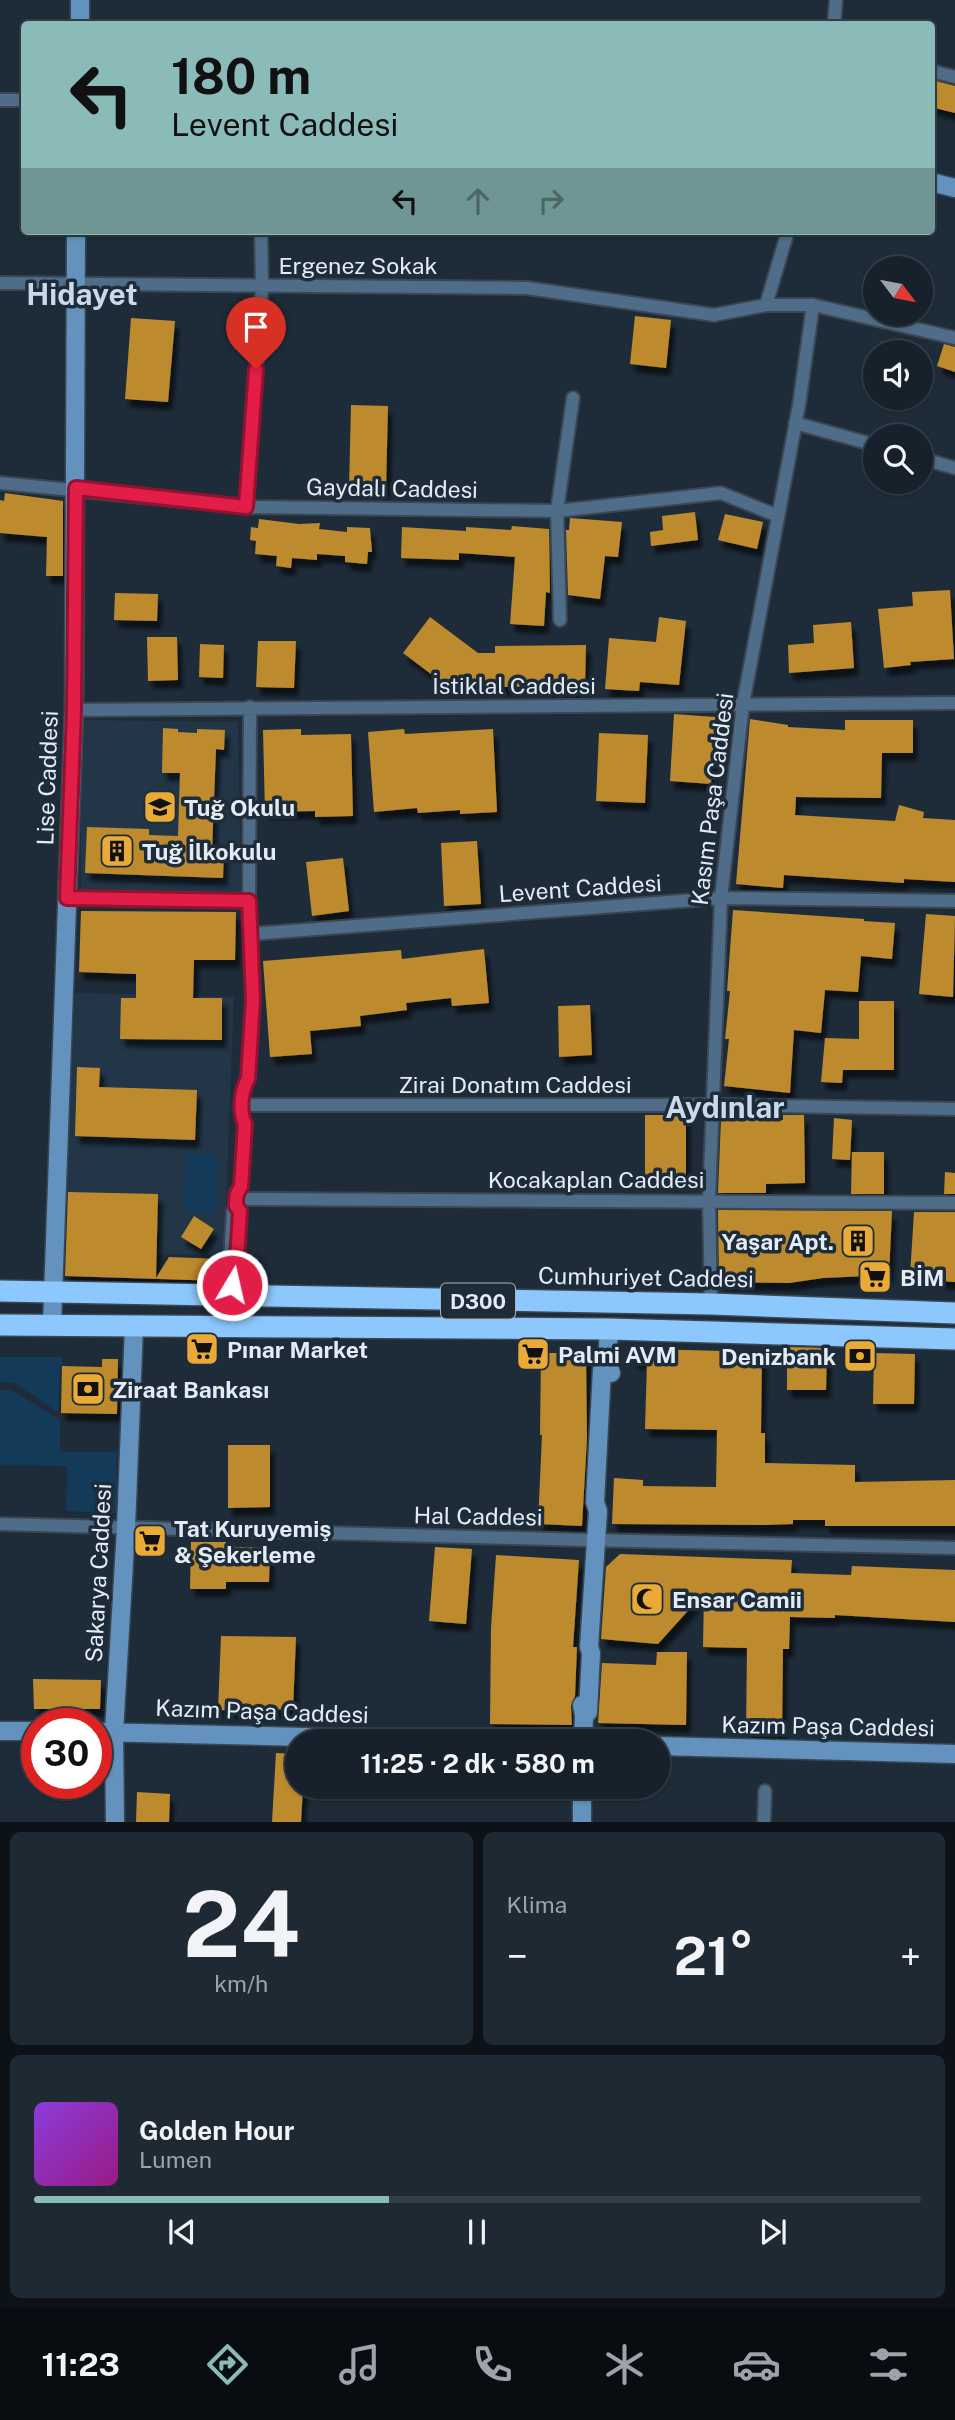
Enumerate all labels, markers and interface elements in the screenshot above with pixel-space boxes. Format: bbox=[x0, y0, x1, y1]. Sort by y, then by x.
text: 180 m bbox=[171, 47, 311, 105]
icon: left bbox=[56, 49, 147, 140]
text: Levent Caddesi bbox=[171, 106, 398, 143]
icon: left bbox=[386, 182, 424, 220]
icon: ahead bbox=[459, 182, 497, 220]
icon: right bbox=[532, 182, 570, 220]
street label: Ergenez Sokak bbox=[279, 252, 438, 279]
north arrow bbox=[863, 256, 933, 326]
map controls bbox=[863, 256, 933, 494]
district label: Hidayet bbox=[26, 276, 138, 312]
pin bbox=[226, 297, 286, 369]
icon: arrive bbox=[237, 308, 275, 346]
button: sound bbox=[863, 340, 933, 410]
button: search bbox=[863, 424, 933, 494]
street label: Gaydalı Caddesi bbox=[306, 473, 478, 503]
street label: İstiklal Caddesi bbox=[432, 672, 596, 699]
street label: Kasım Paşa Caddesi bbox=[686, 691, 738, 907]
street label: Lise Caddesi bbox=[31, 710, 63, 846]
school or university icon: Tuğ Okulu bbox=[141, 788, 179, 826]
place label: Tuğ Okulu bbox=[184, 794, 295, 821]
building icon: Tuğ İlkokulu bbox=[98, 832, 136, 870]
place label: Tuğ İlkokulu bbox=[142, 838, 276, 865]
street label: Levent Caddesi bbox=[498, 869, 662, 907]
street label: Zirai Donatım Caddesi bbox=[399, 1071, 632, 1098]
district label: Aydınlar bbox=[665, 1089, 785, 1125]
street label: Kocakaplan Caddesi bbox=[488, 1166, 704, 1193]
building icon: Yaşar Apt. bbox=[839, 1222, 877, 1260]
place label: Yaşar Apt. bbox=[722, 1228, 834, 1255]
position arrow bbox=[195, 1248, 269, 1322]
supermarket icon: BİM bbox=[856, 1258, 894, 1296]
street label: Cumhuriyet Caddesi bbox=[538, 1262, 754, 1292]
place label: BİM bbox=[900, 1264, 944, 1291]
road number: D300 bbox=[441, 1284, 515, 1318]
supermarket icon: Pınar Market bbox=[183, 1330, 221, 1368]
supermarket icon: Palmi AVM bbox=[514, 1335, 552, 1373]
place label: Pınar Market bbox=[227, 1336, 368, 1363]
bank icon: Denizbank bbox=[841, 1337, 879, 1375]
place label: Palmi AVM bbox=[558, 1341, 676, 1368]
place label: Denizbank bbox=[721, 1343, 836, 1370]
bank icon: Ziraat Bankası bbox=[69, 1370, 107, 1408]
place label: Ziraat Bankası bbox=[112, 1376, 269, 1403]
street label: Sakarya Caddesi bbox=[80, 1483, 116, 1663]
street label: Hal Caddesi bbox=[413, 1501, 543, 1531]
place label: Tat Kuruyemiş & Şekerleme bbox=[174, 1515, 331, 1568]
supermarket icon: Tat Kuruyemiş & Şekerleme bbox=[131, 1522, 169, 1560]
mosque icon: Ensar Camii bbox=[628, 1580, 666, 1618]
place label: Ensar Camii bbox=[672, 1586, 802, 1613]
street label: Kazım Paşa Caddesi bbox=[155, 1694, 369, 1728]
speed limit sign: 30 bbox=[21, 1708, 112, 1799]
street label: Kazım Paşa Caddesi bbox=[721, 1711, 935, 1741]
text: 11:25 · 2 dk · 580 m bbox=[360, 1748, 595, 1779]
text: 24 bbox=[183, 1871, 300, 1977]
text: Klima bbox=[507, 1891, 567, 1918]
text: 21° bbox=[674, 1926, 754, 1987]
text: − bbox=[507, 1934, 528, 1979]
text: + bbox=[900, 1934, 921, 1979]
text: km/h bbox=[214, 1970, 268, 1997]
text: Golden Hour bbox=[139, 2115, 294, 2146]
text: Lumen bbox=[139, 2146, 212, 2173]
icon: previous bbox=[163, 2213, 201, 2251]
icon: pause bbox=[458, 2213, 496, 2251]
icon: next bbox=[754, 2213, 792, 2251]
icon: directions bbox=[203, 2340, 252, 2389]
icon: music bbox=[335, 2340, 384, 2389]
icon: phone bbox=[468, 2340, 517, 2389]
icon: climate bbox=[600, 2340, 649, 2389]
icon: car bbox=[732, 2340, 781, 2389]
icon: filters bbox=[864, 2340, 913, 2389]
text: 11:23 bbox=[42, 2346, 120, 2383]

